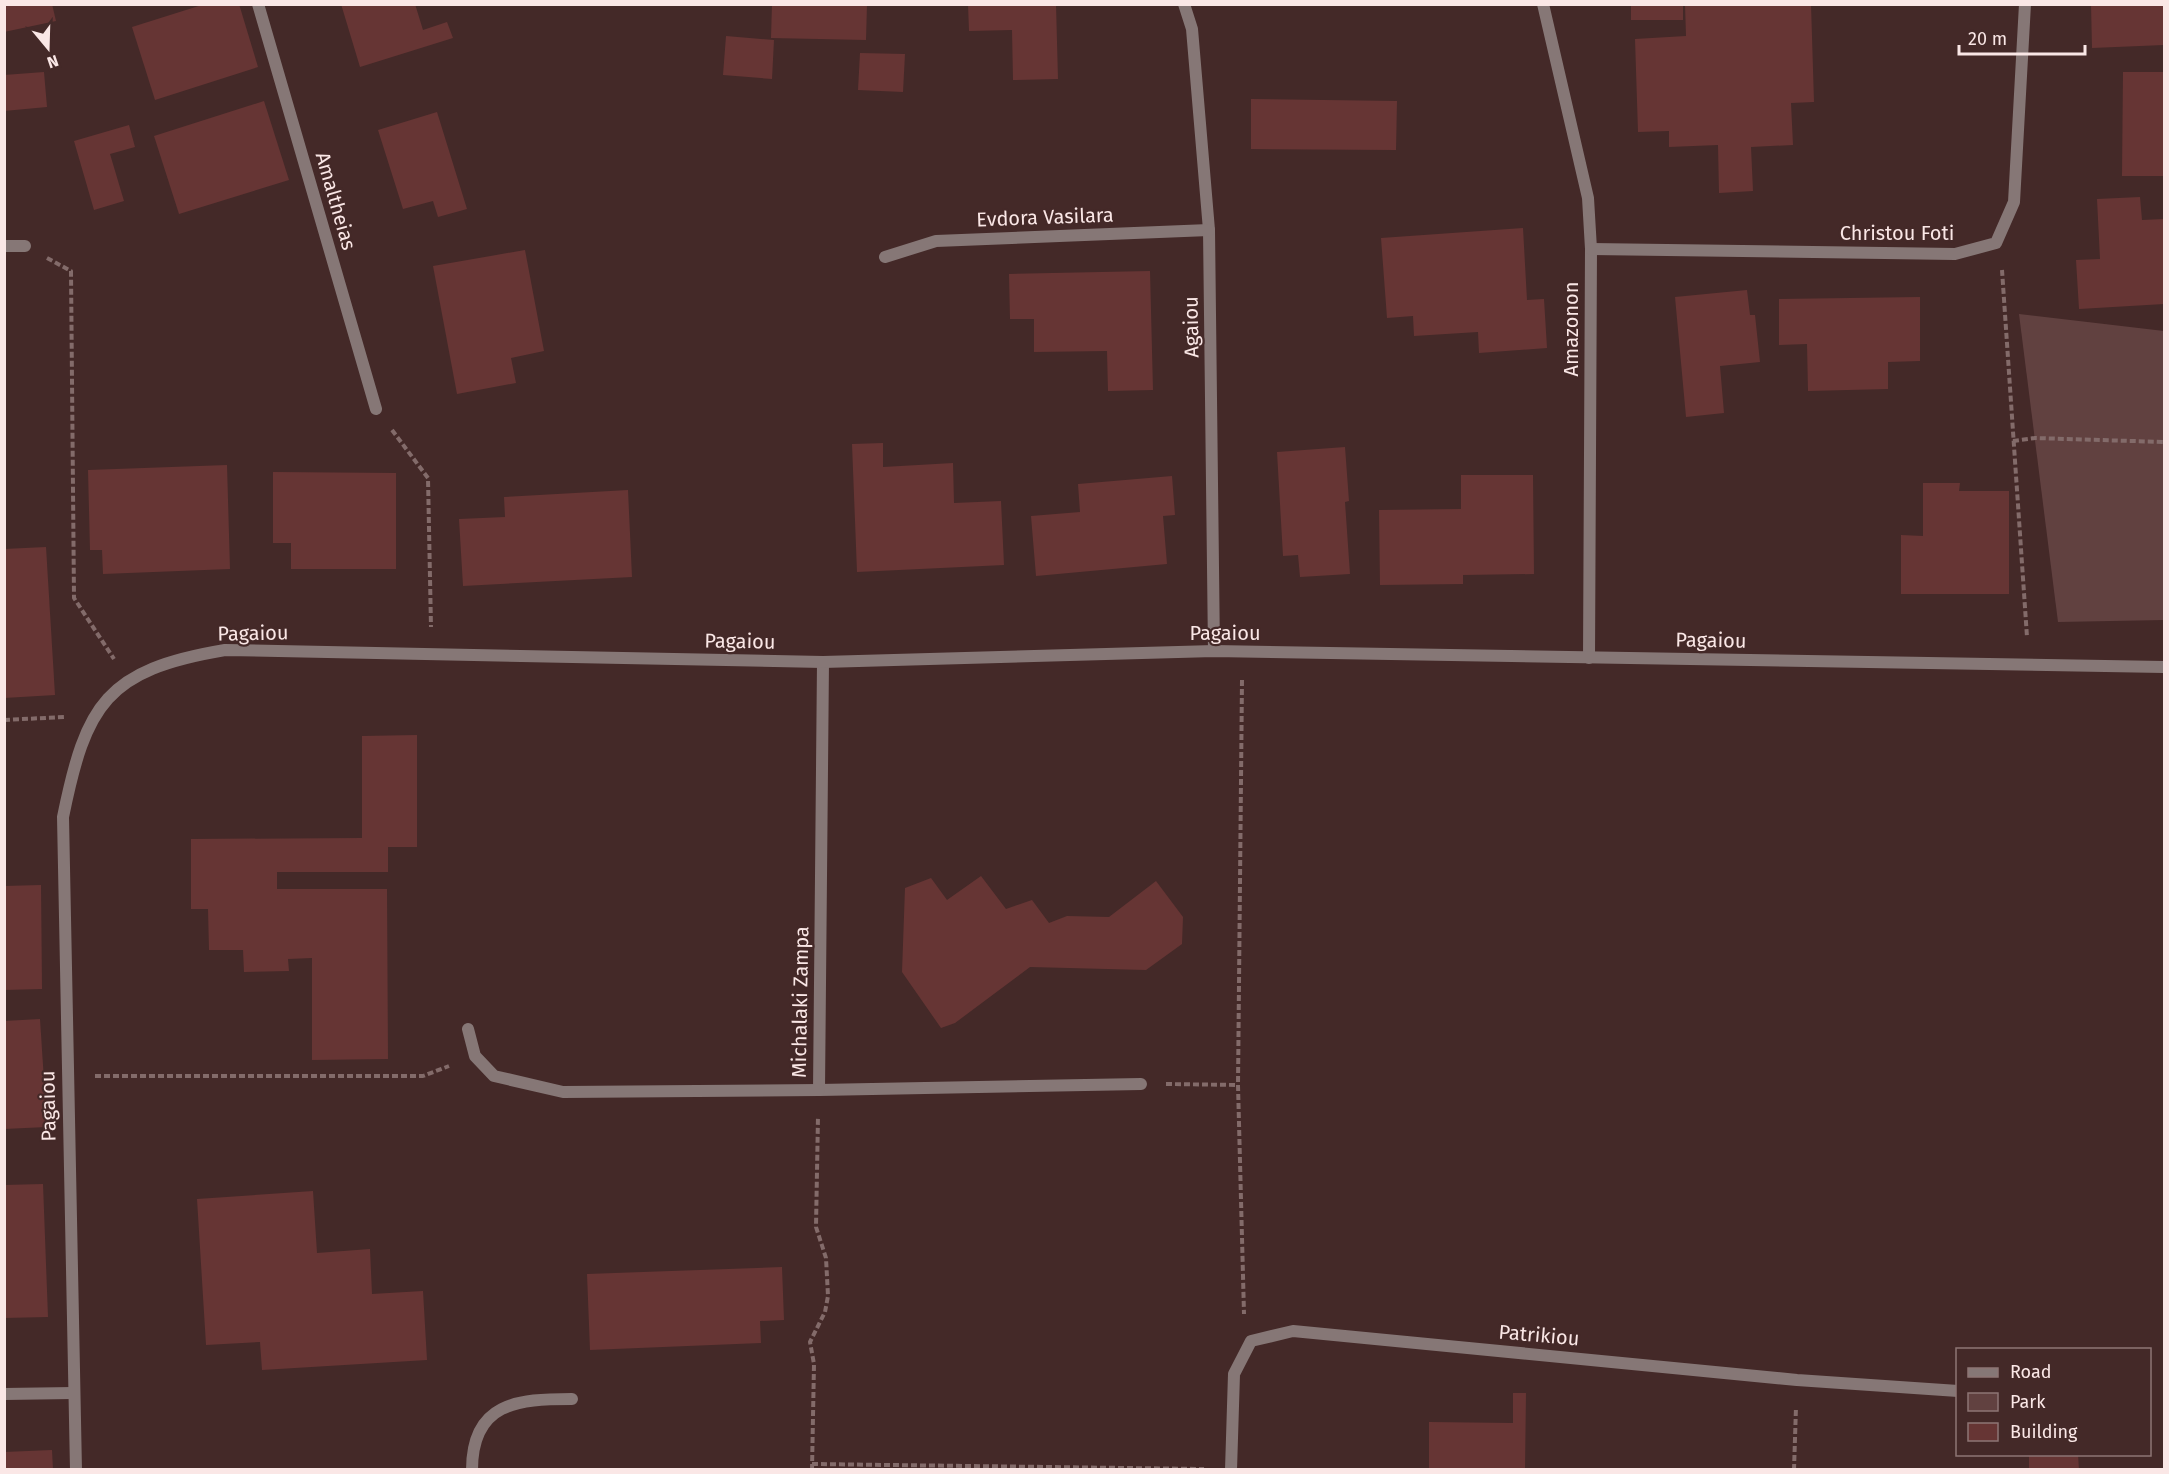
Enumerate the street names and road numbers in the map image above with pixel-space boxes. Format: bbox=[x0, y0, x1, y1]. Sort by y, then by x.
street label: Amaltheias bbox=[311, 149, 361, 253]
street label: Evdora Vasilara bbox=[976, 203, 1114, 231]
street label: Christou Foti bbox=[1840, 221, 1954, 245]
street label: Amazonon bbox=[1559, 282, 1583, 376]
street label: Agaiou bbox=[1178, 296, 1204, 358]
street label: Pagaiou bbox=[217, 620, 289, 646]
street label: Pagaiou bbox=[1189, 621, 1261, 645]
street label: Pagaiou bbox=[1675, 627, 1747, 653]
street label: Pagaiou bbox=[704, 628, 776, 654]
street label: Michalaki Zampa bbox=[787, 926, 813, 1078]
street label: Pagaiou bbox=[35, 1070, 61, 1142]
street label: Patrikiou bbox=[1498, 1320, 1580, 1350]

